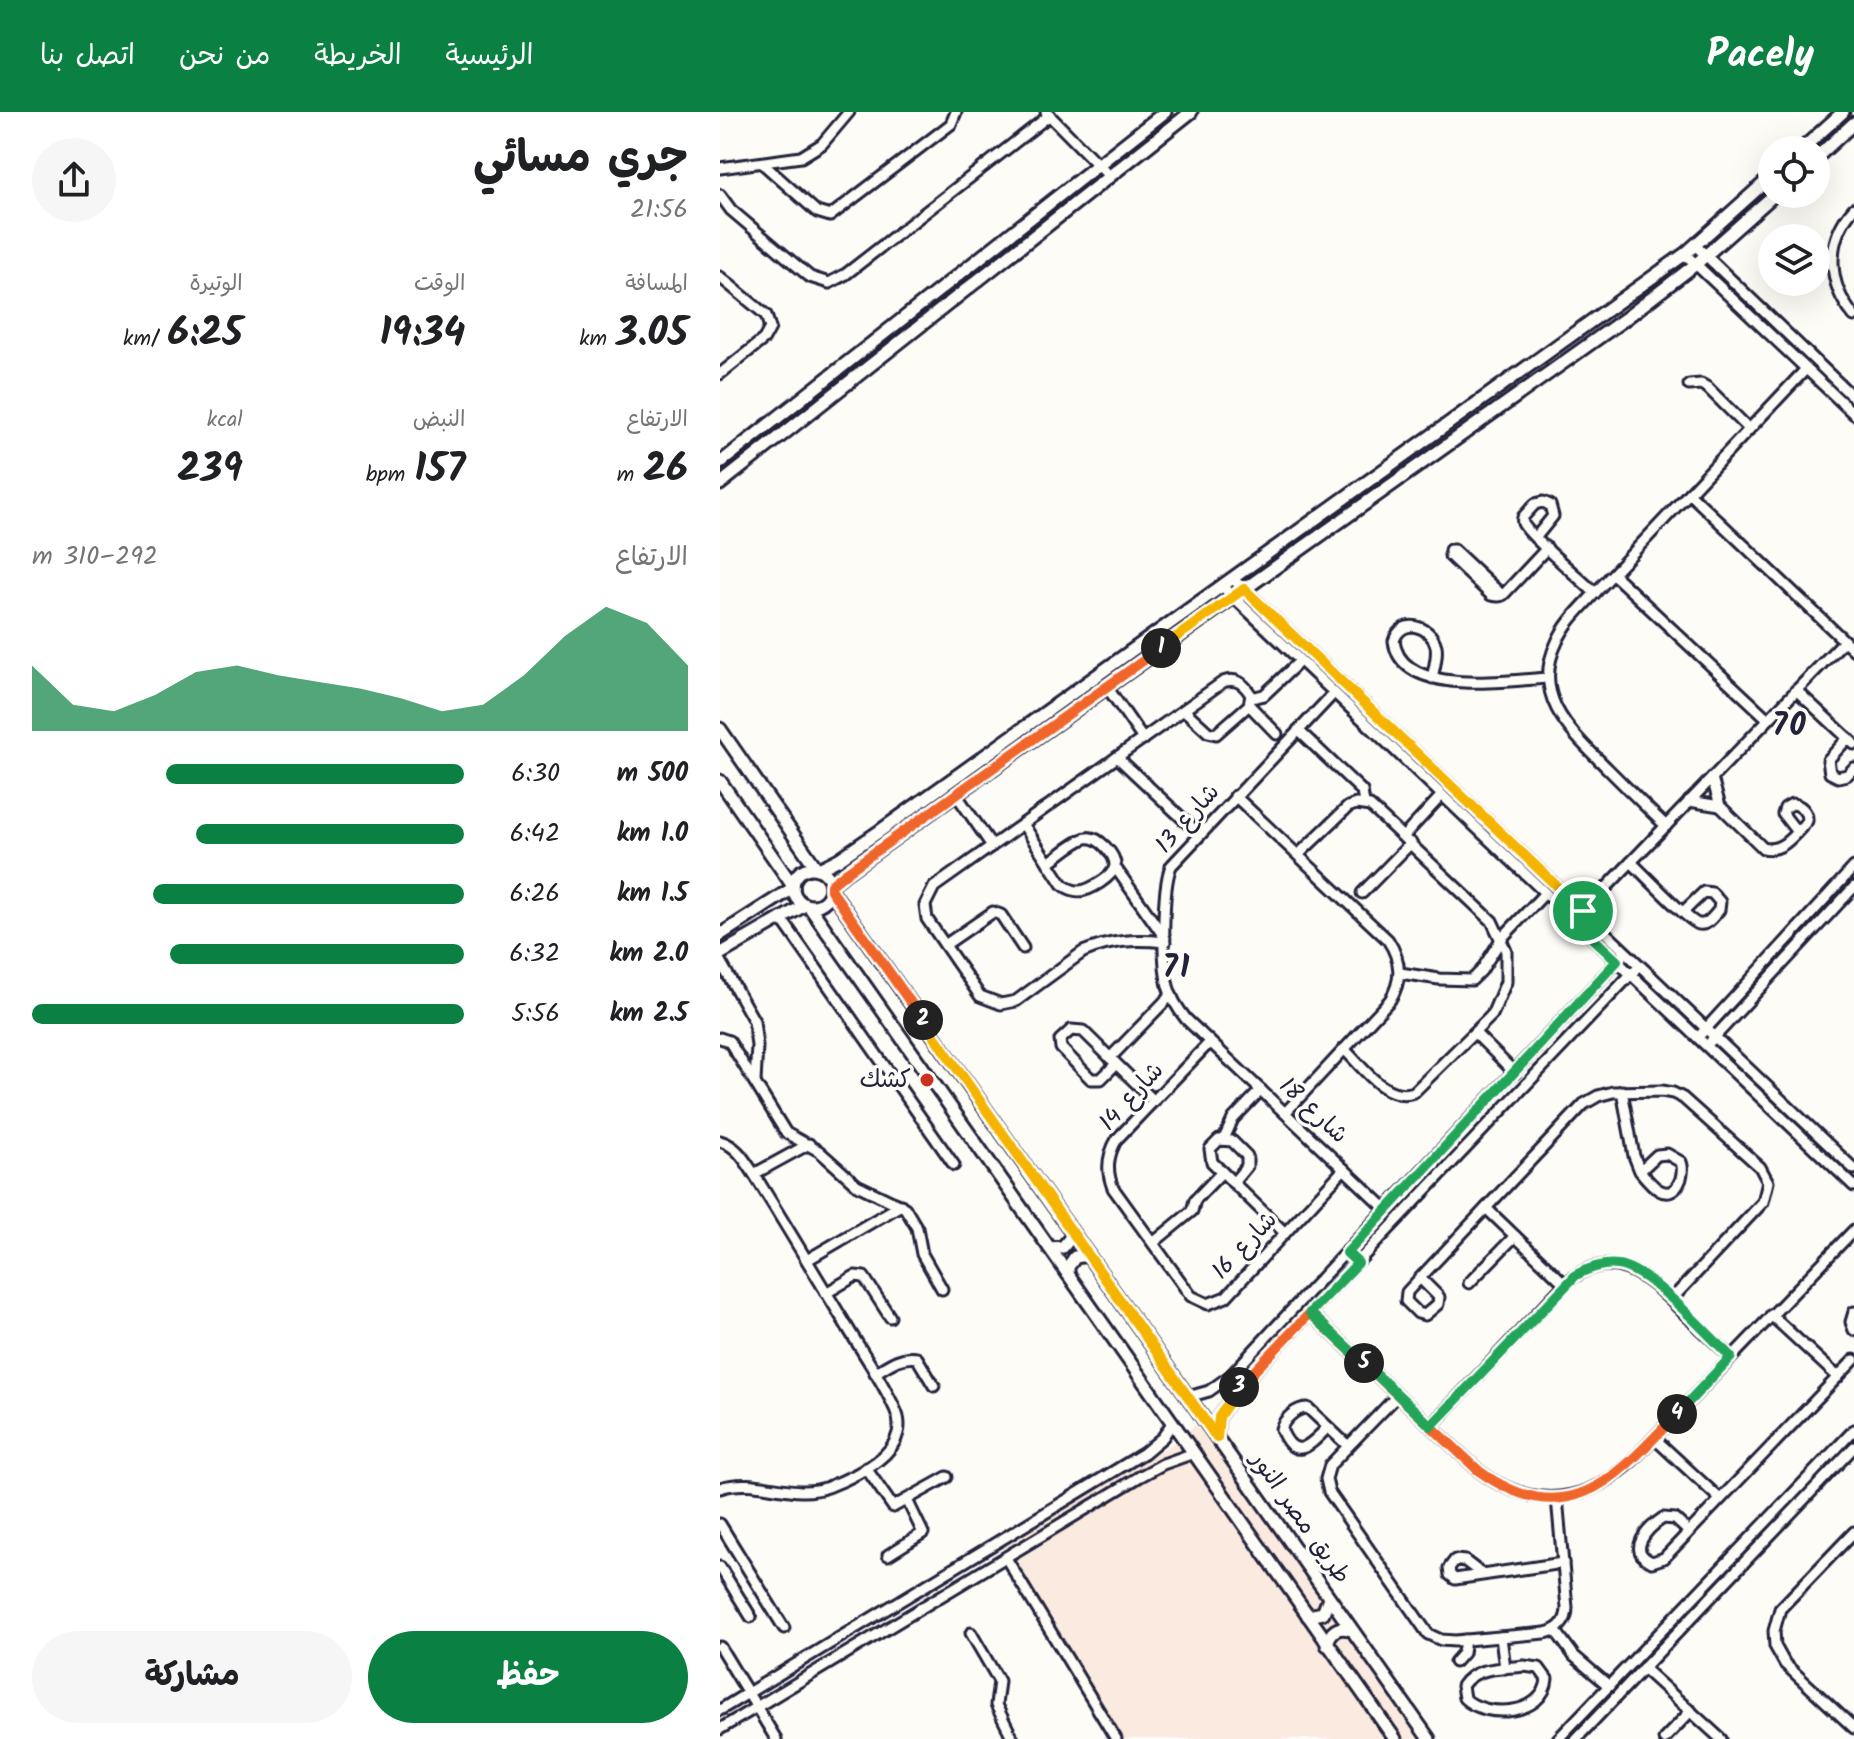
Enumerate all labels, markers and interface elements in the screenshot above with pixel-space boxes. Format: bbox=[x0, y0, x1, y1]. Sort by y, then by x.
text: Pacely bbox=[1707, 26, 1814, 86]
text: اتصل بنا bbox=[40, 34, 135, 79]
text: من نحن bbox=[179, 34, 270, 79]
text: الخريطة bbox=[314, 34, 402, 79]
text: الرئيسية bbox=[446, 34, 533, 79]
text: جري مسائي bbox=[473, 124, 688, 194]
map controls bbox=[1758, 136, 1830, 296]
button: locate bbox=[1758, 136, 1830, 208]
button: share bbox=[32, 138, 116, 222]
text: 21:56 bbox=[630, 189, 688, 231]
button: layers bbox=[1758, 224, 1830, 296]
text: الوتيرة bbox=[190, 267, 243, 302]
text: الوقت bbox=[414, 267, 465, 302]
text: المسافة bbox=[625, 267, 688, 302]
text: 6:25 bbox=[168, 302, 243, 366]
text: 19:34 bbox=[380, 302, 465, 366]
text: 3.05 bbox=[616, 302, 688, 366]
text: /km bbox=[123, 322, 168, 357]
text: km bbox=[579, 322, 616, 357]
text: kcal bbox=[207, 403, 243, 438]
text: النبض bbox=[413, 403, 465, 438]
text: الارتفاع bbox=[626, 403, 688, 438]
text: 239 bbox=[177, 438, 243, 502]
text: 157 bbox=[414, 438, 465, 502]
text: 26 bbox=[643, 438, 688, 502]
text: bpm bbox=[366, 458, 414, 493]
text: m bbox=[617, 458, 643, 493]
text: 292–310 m bbox=[32, 536, 158, 578]
text: الارتفاع bbox=[615, 537, 688, 579]
pin: 1 bbox=[1141, 628, 1181, 668]
text: 1 bbox=[1158, 630, 1164, 665]
district label: 70 bbox=[1772, 701, 1808, 752]
text: 6:30 bbox=[511, 753, 560, 795]
text: 500 m bbox=[617, 753, 688, 795]
street label: شارع 13 bbox=[1146, 775, 1230, 863]
text: 6:42 bbox=[510, 813, 560, 855]
text: 1.0 km bbox=[617, 813, 688, 855]
text: 6:26 bbox=[510, 873, 560, 915]
text: 1.5 km bbox=[617, 873, 688, 915]
pin bbox=[1549, 877, 1617, 945]
icon: arrive bbox=[1561, 889, 1605, 933]
text: 6:32 bbox=[509, 933, 560, 975]
text: 2.0 km bbox=[609, 933, 688, 975]
district label: 71 bbox=[1163, 943, 1191, 994]
text: 5:56 bbox=[511, 993, 560, 1035]
text: 2.5 km bbox=[609, 993, 688, 1035]
pin: 2 bbox=[903, 1000, 943, 1040]
text: 2 bbox=[917, 1002, 929, 1037]
street label: شارع 14 bbox=[1090, 1053, 1174, 1141]
place label: كشك bbox=[859, 1061, 911, 1100]
street label: شارع 18 bbox=[1269, 1068, 1357, 1154]
marker: كشك bbox=[918, 1071, 936, 1089]
street label: شارع 16 bbox=[1203, 1203, 1287, 1289]
pin: 5 bbox=[1344, 1343, 1384, 1383]
text: 5 bbox=[1358, 1345, 1370, 1380]
pin: 3 bbox=[1219, 1367, 1259, 1407]
text: 3 bbox=[1233, 1369, 1245, 1404]
pin: 4 bbox=[1657, 1394, 1697, 1434]
text: 4 bbox=[1671, 1396, 1683, 1431]
street label: طريق مصر النور bbox=[1239, 1442, 1360, 1592]
button: مشاركة bbox=[32, 1631, 352, 1723]
button: حفظ bbox=[368, 1631, 688, 1723]

